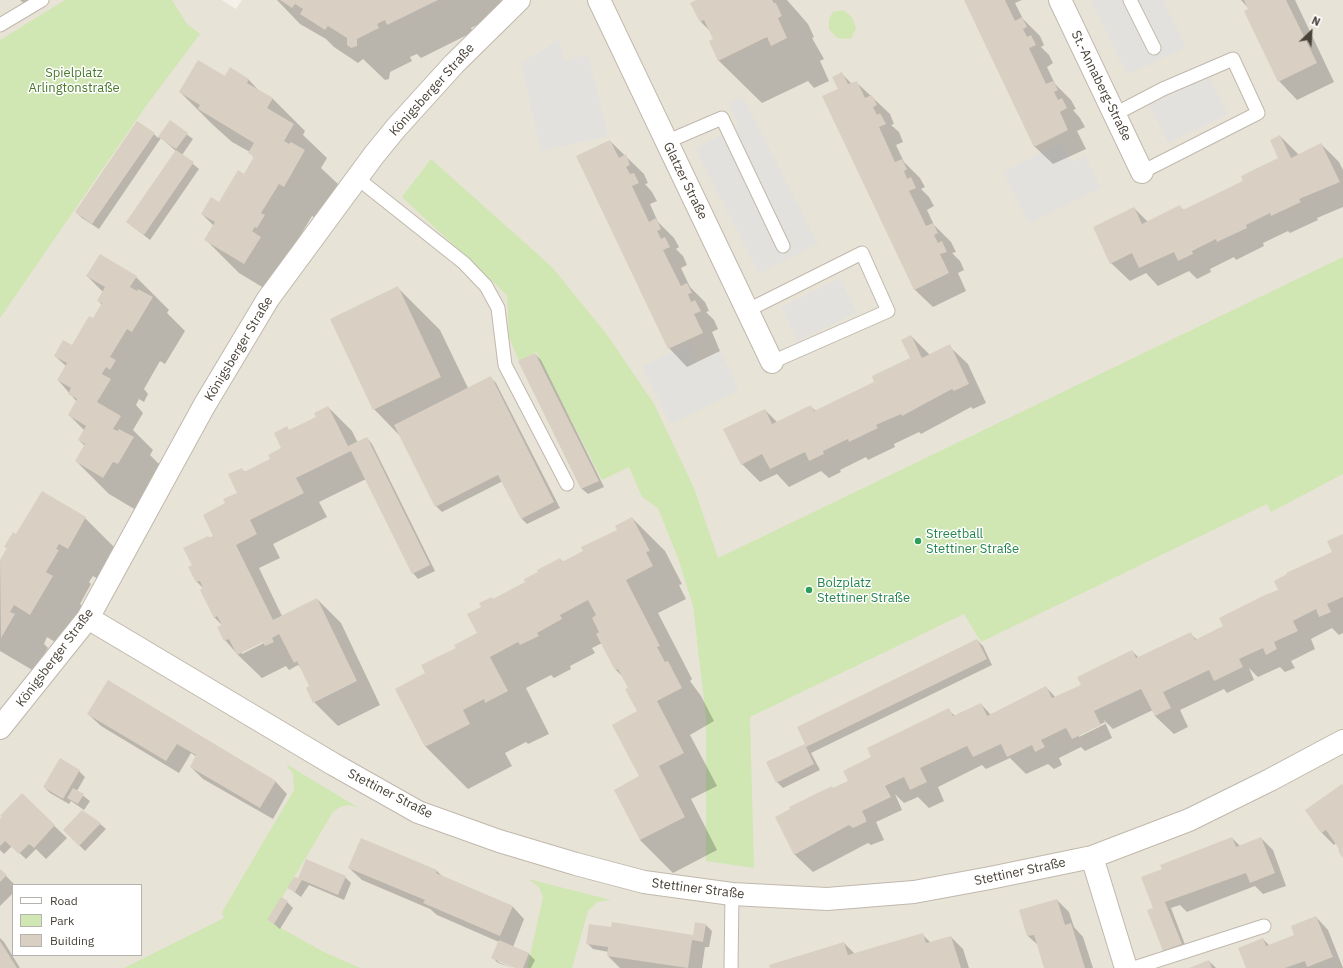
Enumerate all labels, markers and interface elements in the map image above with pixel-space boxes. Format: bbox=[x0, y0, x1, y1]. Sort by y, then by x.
north arrow bbox=[1291, 12, 1331, 52]
text: N bbox=[1310, 13, 1323, 29]
street label: St.-Annaberg-Straße bbox=[1068, 28, 1134, 144]
street label: Königsberger Straße bbox=[386, 41, 478, 139]
park label: Spielplatz Arlingtonstraße bbox=[28, 65, 120, 96]
street label: Glatzer Straße bbox=[660, 140, 710, 222]
street label: Königsberger Straße bbox=[202, 294, 276, 404]
place label: Streetball Stettiner Straße bbox=[926, 526, 1019, 557]
marker: Streetball Stettiner Straße bbox=[913, 536, 923, 546]
place label: Bolzplatz Stettiner Straße bbox=[817, 575, 910, 606]
marker: Bolzplatz Stettiner Straße bbox=[804, 585, 814, 595]
street label: Königsberger Straße bbox=[13, 606, 97, 710]
street label: Stettiner Straße bbox=[345, 766, 435, 822]
street label: Stettiner Straße bbox=[973, 855, 1067, 889]
street label: Stettiner Straße bbox=[651, 876, 745, 902]
legend bbox=[12, 884, 142, 956]
text: Road bbox=[50, 893, 78, 908]
text: Park bbox=[50, 913, 74, 928]
text: Building bbox=[50, 933, 94, 948]

